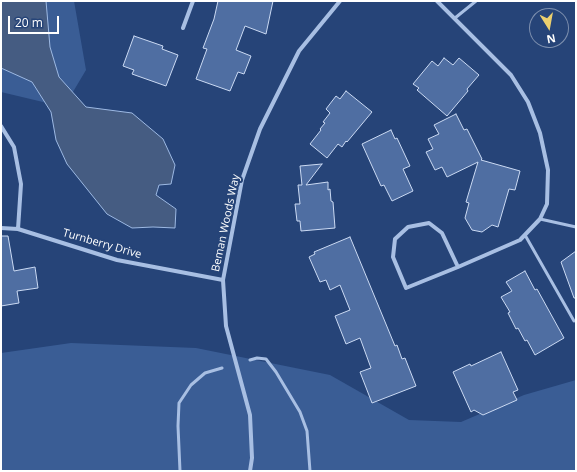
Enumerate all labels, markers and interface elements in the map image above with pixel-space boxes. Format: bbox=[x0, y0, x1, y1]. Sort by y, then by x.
scale bar bbox=[10, 8, 61, 34]
north arrow bbox=[529, 8, 569, 48]
text: 20 m bbox=[15, 14, 43, 31]
text: N bbox=[545, 31, 557, 48]
street label: Beman Woods Way bbox=[209, 173, 243, 273]
street label: Turnberry Drive bbox=[61, 226, 143, 262]

